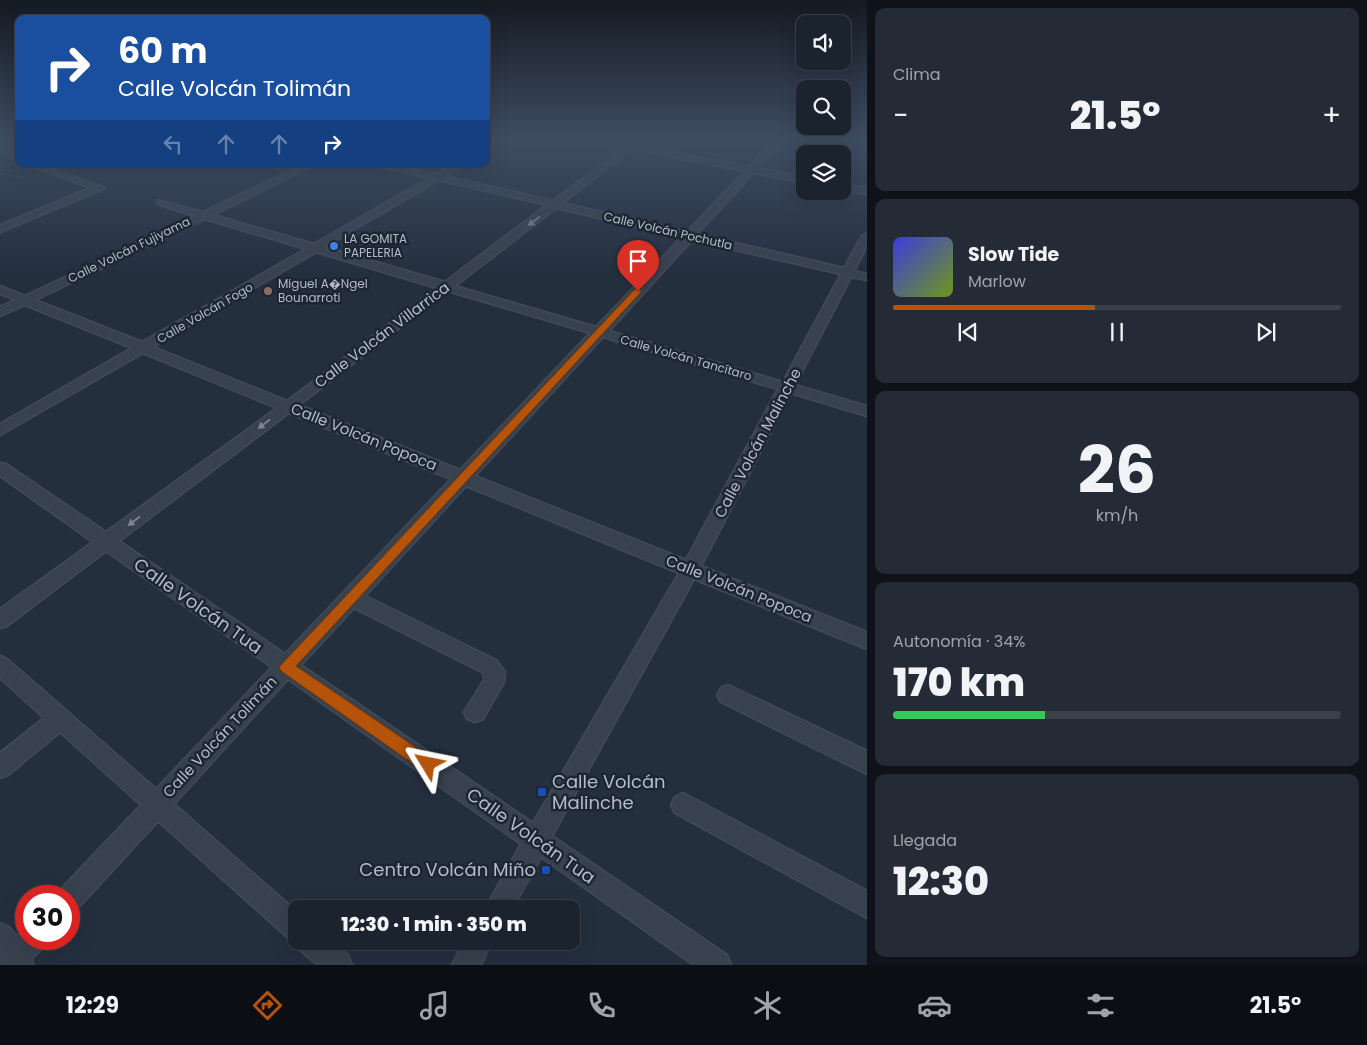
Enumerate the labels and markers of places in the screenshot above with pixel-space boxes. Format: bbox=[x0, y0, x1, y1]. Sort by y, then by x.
place label: LA GOMITA PAPELERIA bbox=[344, 230, 407, 261]
marker: LA GOMITA PAPELERIA bbox=[328, 240, 340, 252]
pin bbox=[617, 240, 659, 291]
place label: Miguel A�Ngel Bounarroti bbox=[278, 275, 368, 306]
marker: Miguel A�Ngel Bounarroti bbox=[262, 285, 274, 297]
place label: Calle Volcán Malinche bbox=[552, 769, 666, 815]
marker: Calle Volcán Malinche bbox=[536, 786, 548, 798]
place label: Centro Volcán Miño bbox=[359, 857, 536, 882]
marker: Centro Volcán Miño bbox=[540, 864, 552, 876]

